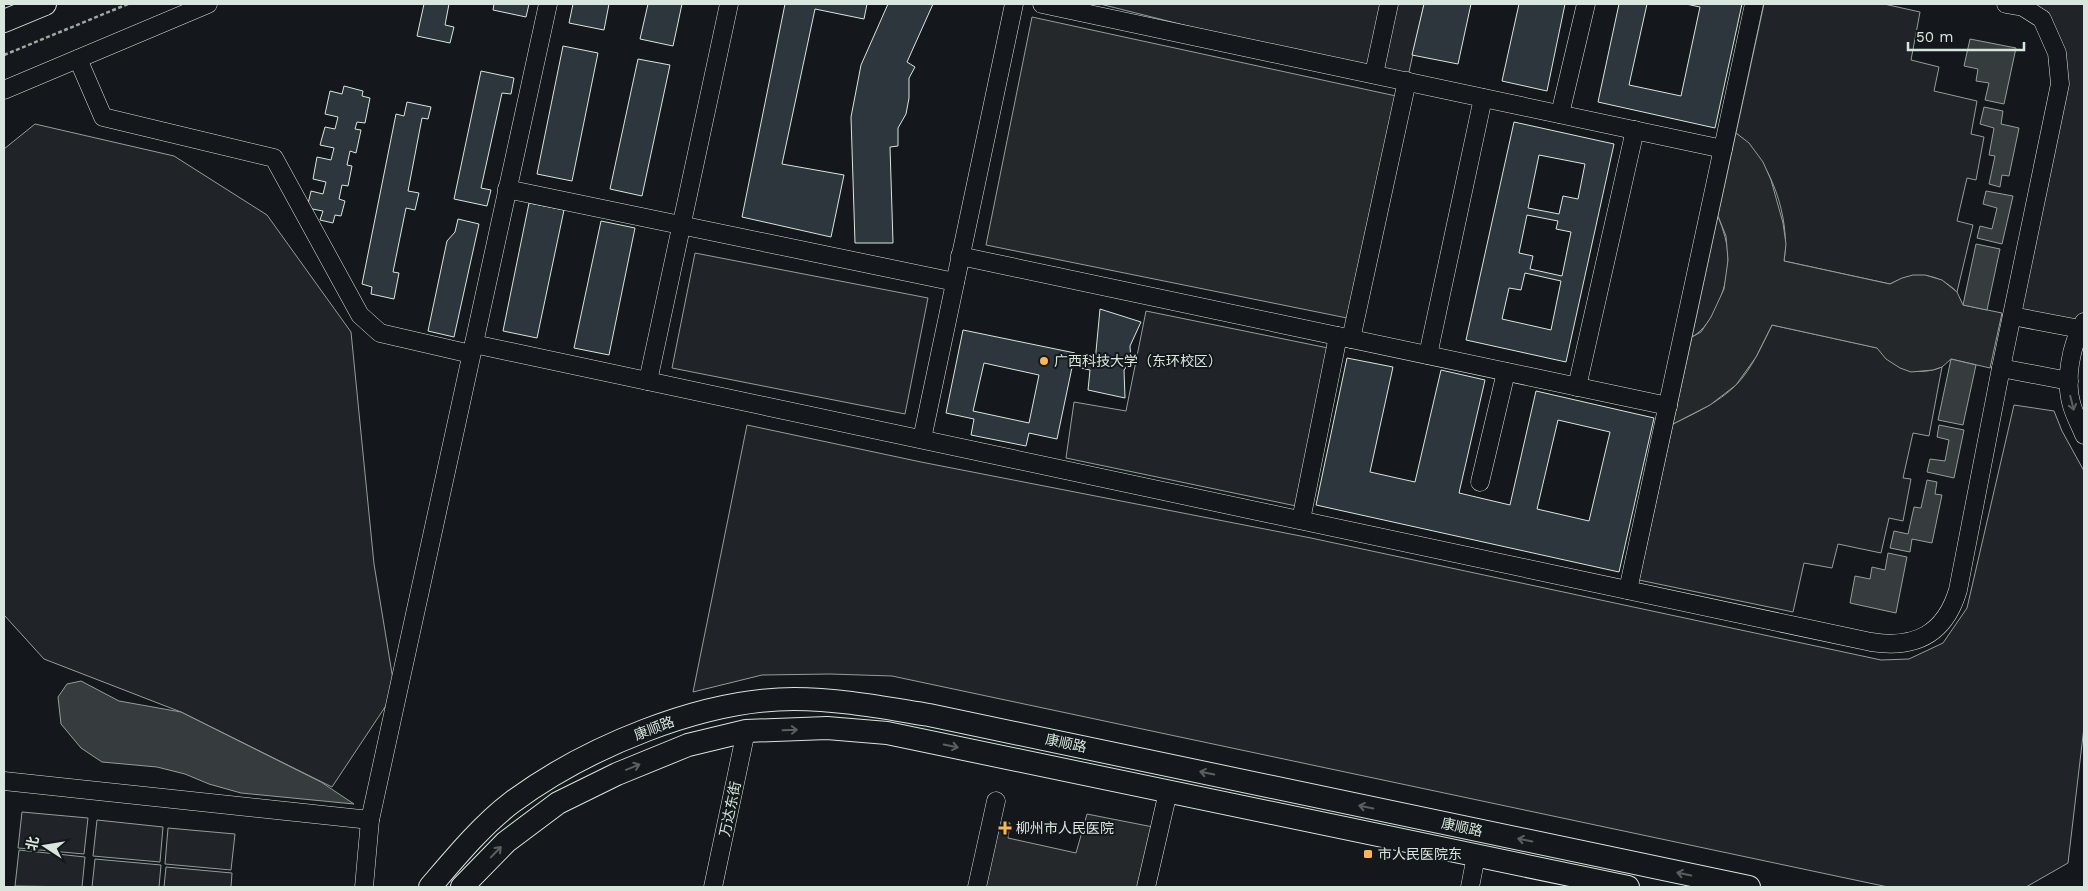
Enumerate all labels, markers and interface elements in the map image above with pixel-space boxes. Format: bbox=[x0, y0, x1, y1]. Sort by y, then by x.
scale bar bbox=[1908, 20, 2024, 52]
text: 50 m bbox=[1916, 28, 1953, 46]
place label: 广西科技大学（东环校区） bbox=[1054, 353, 1222, 369]
marker: 广西科技大学（东环校区） bbox=[1038, 355, 1050, 367]
one-way arrow bbox=[2068, 394, 2077, 410]
street label: 康顺路 bbox=[632, 713, 676, 743]
one-way arrow bbox=[781, 725, 797, 734]
street label: 康顺路 bbox=[1044, 731, 1088, 755]
one-way arrow bbox=[942, 742, 958, 751]
one-way arrow bbox=[625, 762, 640, 772]
one-way arrow bbox=[1200, 768, 1216, 777]
street label: 万达东街 bbox=[716, 780, 744, 838]
one-way arrow bbox=[1359, 802, 1375, 811]
street label: 康顺路 bbox=[1440, 815, 1484, 839]
place label: 柳州市人民医院 bbox=[1016, 820, 1114, 836]
north arrow bbox=[20, 821, 70, 871]
marker: 柳州市人民医院 bbox=[998, 821, 1012, 835]
text: 北 bbox=[23, 835, 42, 852]
one-way arrow bbox=[1518, 835, 1534, 844]
one-way arrow bbox=[490, 846, 502, 859]
place label: 市人民医院东 bbox=[1378, 846, 1462, 862]
marker: 市人民医院东 bbox=[1362, 848, 1374, 860]
one-way arrow bbox=[1677, 868, 1693, 878]

